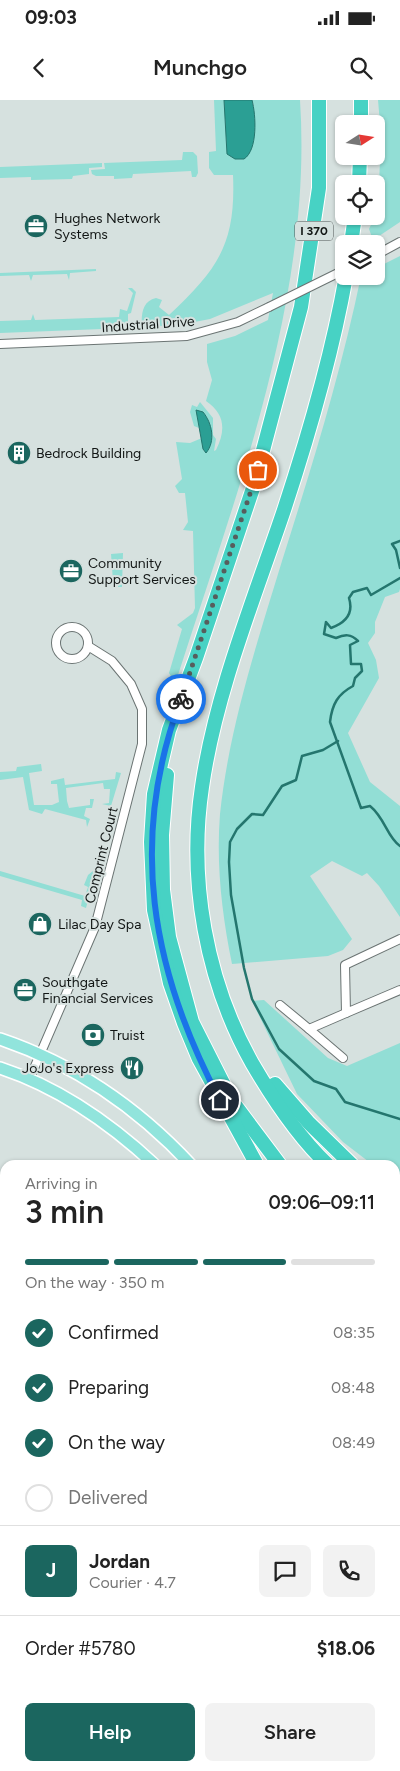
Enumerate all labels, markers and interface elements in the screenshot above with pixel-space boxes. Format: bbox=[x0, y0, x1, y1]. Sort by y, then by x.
text: 09:03 bbox=[25, 6, 77, 29]
icon: back bbox=[25, 54, 53, 82]
text: Munchgo bbox=[153, 54, 247, 81]
icon: search bbox=[347, 54, 375, 82]
north arrow bbox=[335, 115, 385, 165]
map controls bbox=[335, 115, 385, 285]
button: locate bbox=[335, 175, 385, 225]
place label: Hughes Network Systems bbox=[54, 210, 160, 243]
office icon: Hughes Network Systems bbox=[23, 213, 49, 239]
road number: I 370 bbox=[295, 222, 333, 240]
button: layers bbox=[335, 235, 385, 285]
street label: Industrial Drive bbox=[101, 313, 196, 336]
building icon: Bedrock Building bbox=[6, 440, 32, 466]
place label: Bedrock Building bbox=[36, 445, 141, 462]
pin bbox=[237, 449, 279, 491]
icon: bag bbox=[244, 456, 272, 484]
place label: Community Support Services bbox=[88, 555, 196, 588]
office icon: Community Support Services bbox=[58, 558, 84, 584]
courier bbox=[156, 674, 206, 724]
icon: bike bbox=[167, 685, 195, 713]
street label: Comprint Court bbox=[81, 805, 122, 905]
shop icon: Lilac Day Spa bbox=[27, 911, 53, 937]
place label: Lilac Day Spa bbox=[58, 916, 141, 933]
place label: Southgate Financial Services bbox=[42, 974, 153, 1007]
office icon: Southgate Financial Services bbox=[12, 977, 38, 1003]
bank icon: Truist bbox=[80, 1022, 106, 1048]
place label: Truist bbox=[110, 1027, 145, 1044]
restaurant icon: JoJo's Express bbox=[119, 1055, 145, 1081]
place label: JoJo's Express bbox=[22, 1060, 114, 1077]
pin bbox=[199, 1079, 241, 1121]
icon: home bbox=[206, 1086, 234, 1114]
text: Arriving in bbox=[25, 1174, 97, 1193]
text: 09:06–09:11 bbox=[268, 1191, 375, 1214]
text: 3 min bbox=[25, 1193, 104, 1231]
text: On the way · 350 m bbox=[25, 1273, 164, 1292]
icon: check bbox=[25, 1319, 53, 1347]
text: Confirmed bbox=[68, 1321, 159, 1344]
text: 08:35 bbox=[333, 1323, 375, 1342]
icon: check bbox=[25, 1374, 53, 1402]
text: Preparing bbox=[68, 1376, 149, 1399]
text: 08:48 bbox=[331, 1378, 375, 1397]
icon: check bbox=[25, 1429, 53, 1457]
text: On the way bbox=[68, 1431, 165, 1454]
text: 08:49 bbox=[332, 1433, 375, 1452]
text: Delivered bbox=[68, 1486, 148, 1509]
button: chat bbox=[259, 1545, 311, 1597]
button: phone bbox=[323, 1545, 375, 1597]
text: Jordan bbox=[89, 1550, 150, 1573]
text: J bbox=[46, 1559, 56, 1582]
text: Courier · 4.7 bbox=[89, 1573, 176, 1592]
text: Order #5780 bbox=[25, 1637, 136, 1660]
text: $18.06 bbox=[317, 1637, 375, 1660]
button: Help bbox=[25, 1703, 195, 1761]
button: Share bbox=[205, 1703, 375, 1761]

